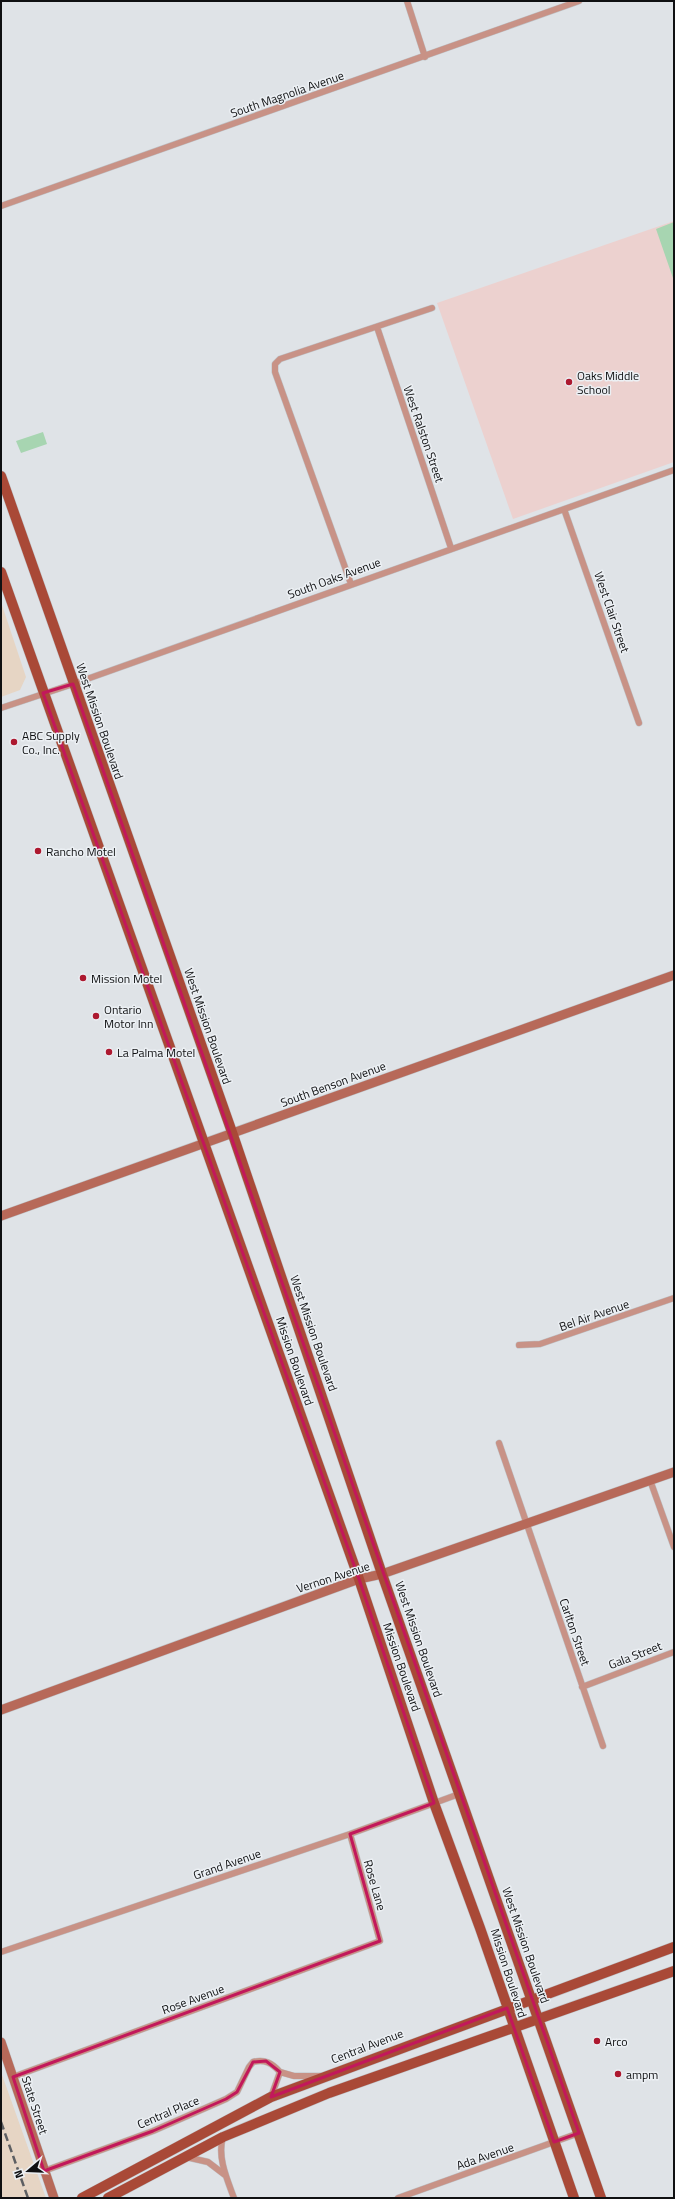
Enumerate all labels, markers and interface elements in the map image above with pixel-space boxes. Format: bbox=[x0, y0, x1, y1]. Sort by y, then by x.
street label: South Magnolia Avenue bbox=[228, 66, 346, 122]
place label: Oaks Middle School bbox=[577, 366, 639, 399]
marker: Oaks Middle School bbox=[564, 377, 574, 387]
street label: West Ralston Street bbox=[399, 383, 450, 486]
street label: South Oaks Avenue bbox=[285, 552, 383, 604]
street label: West Clair Street bbox=[589, 569, 635, 656]
street label: West Mission Boulevard bbox=[71, 660, 129, 782]
place label: ABC Supply Co., Inc. bbox=[22, 726, 80, 759]
marker: ABC Supply Co., Inc. bbox=[9, 737, 19, 747]
place label: Rancho Motel bbox=[46, 842, 116, 861]
marker: Rancho Motel bbox=[33, 846, 43, 856]
street label: West Mission Boulevard bbox=[179, 965, 237, 1087]
place label: Mission Motel bbox=[91, 969, 162, 988]
marker: Mission Motel bbox=[78, 973, 88, 983]
place label: Ontario Motor Inn bbox=[104, 1000, 154, 1033]
marker: Ontario Motor Inn bbox=[91, 1011, 101, 1021]
place label: La Palma Motel bbox=[117, 1043, 195, 1062]
marker: La Palma Motel bbox=[104, 1047, 114, 1057]
street label: South Benson Avenue bbox=[278, 1056, 388, 1112]
street label: West Mission Boulevard bbox=[287, 1273, 341, 1393]
street label: Bel Air Avenue bbox=[556, 1294, 632, 1336]
street label: Mission Boulevard bbox=[273, 1315, 317, 1407]
street label: Vernon Avenue bbox=[294, 1556, 372, 1598]
street label: West Mission Boulevard bbox=[392, 1579, 446, 1699]
street label: Carlton Street bbox=[555, 1596, 596, 1669]
street label: Mission Boulevard bbox=[380, 1621, 424, 1713]
street label: Gala Street bbox=[606, 1636, 665, 1674]
street label: Grand Avenue bbox=[191, 1844, 263, 1884]
street label: Rose Lane bbox=[359, 1857, 391, 1913]
street label: West Mission Boulevard bbox=[499, 1885, 553, 2005]
street label: Mission Boulevard bbox=[488, 1927, 530, 2019]
street label: Rose Avenue bbox=[159, 1979, 227, 2019]
street label: Central Avenue bbox=[328, 2023, 406, 2069]
place label: Arco bbox=[605, 2032, 628, 2051]
marker: Arco bbox=[592, 2036, 602, 2046]
place label: ampm bbox=[626, 2065, 658, 2084]
marker: ampm bbox=[613, 2069, 623, 2079]
street label: State Street bbox=[17, 2073, 54, 2137]
street label: Central Place bbox=[134, 2090, 202, 2134]
street label: Ada Avenue bbox=[454, 2137, 516, 2175]
north arrow bbox=[8, 2151, 48, 2191]
text: N bbox=[10, 2168, 27, 2180]

